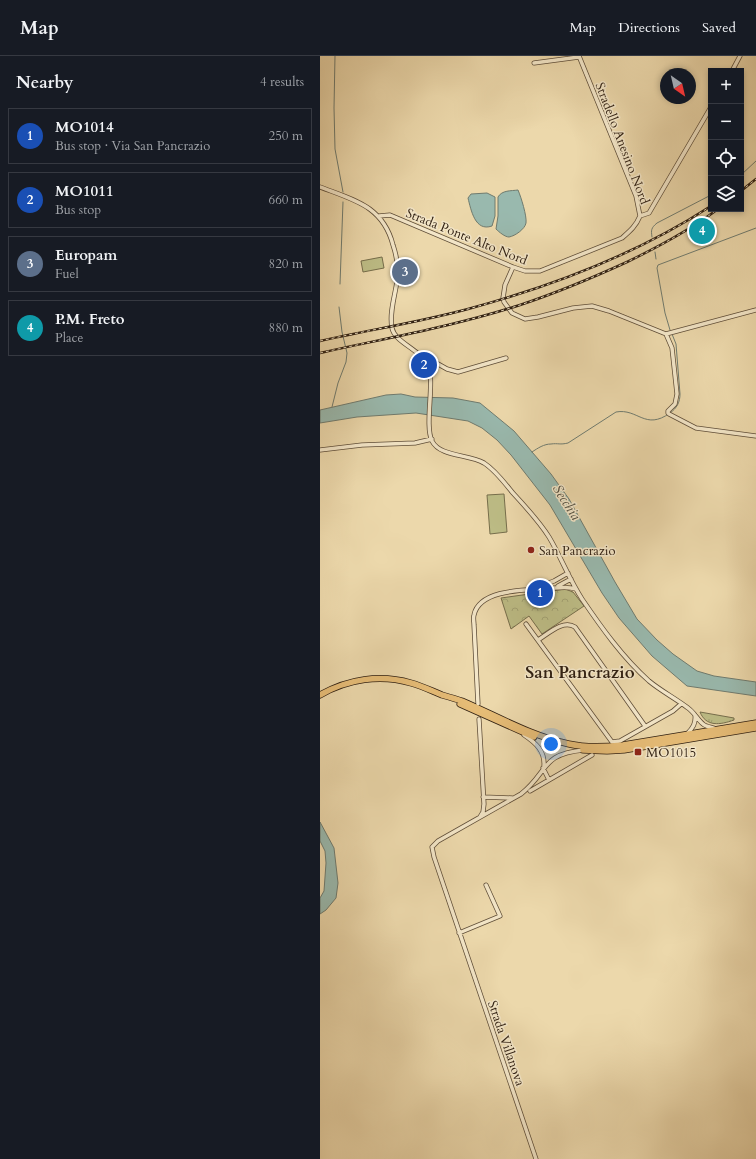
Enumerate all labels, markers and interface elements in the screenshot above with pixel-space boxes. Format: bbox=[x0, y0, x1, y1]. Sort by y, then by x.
text: Map bbox=[20, 15, 59, 41]
text: Map bbox=[570, 18, 596, 37]
text: Directions bbox=[618, 18, 680, 37]
text: Saved bbox=[702, 18, 736, 37]
north arrow bbox=[660, 68, 696, 104]
map controls bbox=[708, 68, 744, 212]
button: + bbox=[708, 68, 744, 104]
text: Nearby bbox=[16, 71, 73, 94]
text: 4 results bbox=[260, 73, 304, 91]
street label: Stradello Anesino Nord bbox=[591, 80, 654, 207]
button: − bbox=[708, 104, 744, 140]
text: MO1014 bbox=[55, 117, 114, 137]
text: 1 bbox=[27, 127, 33, 145]
text: 250 m bbox=[269, 127, 303, 145]
text: Bus stop · Via San Pancrazio bbox=[55, 137, 210, 155]
button: locate bbox=[708, 140, 744, 176]
button: layers bbox=[708, 176, 744, 212]
text: MO1011 bbox=[55, 181, 114, 201]
text: 2 bbox=[27, 191, 33, 209]
text: 660 m bbox=[269, 191, 303, 209]
text: Bus stop bbox=[55, 201, 101, 219]
street label: Strada Ponte Alto Nord bbox=[403, 204, 530, 270]
pin: 4 bbox=[689, 216, 715, 246]
text: Europam bbox=[55, 245, 117, 265]
text: 3 bbox=[27, 255, 33, 273]
text: 820 m bbox=[269, 255, 303, 273]
pin: 3 bbox=[392, 257, 418, 287]
text: Fuel bbox=[55, 265, 79, 283]
text: P.M. Freto bbox=[55, 309, 125, 329]
text: 4 bbox=[27, 319, 33, 337]
text: 880 m bbox=[269, 319, 303, 337]
text: Place bbox=[55, 329, 83, 347]
pin: 2 bbox=[411, 350, 437, 380]
water label: Secchia bbox=[548, 481, 585, 524]
place label: San Pancrazio bbox=[539, 542, 615, 560]
marker: San Pancrazio bbox=[526, 545, 536, 555]
pin: 1 bbox=[527, 578, 553, 608]
district label: San Pancrazio bbox=[525, 661, 635, 684]
your location bbox=[541, 734, 561, 754]
place label: MO1015 bbox=[646, 744, 696, 762]
marker: MO1015 bbox=[633, 747, 643, 757]
street label: Strada Villanova bbox=[483, 998, 529, 1089]

